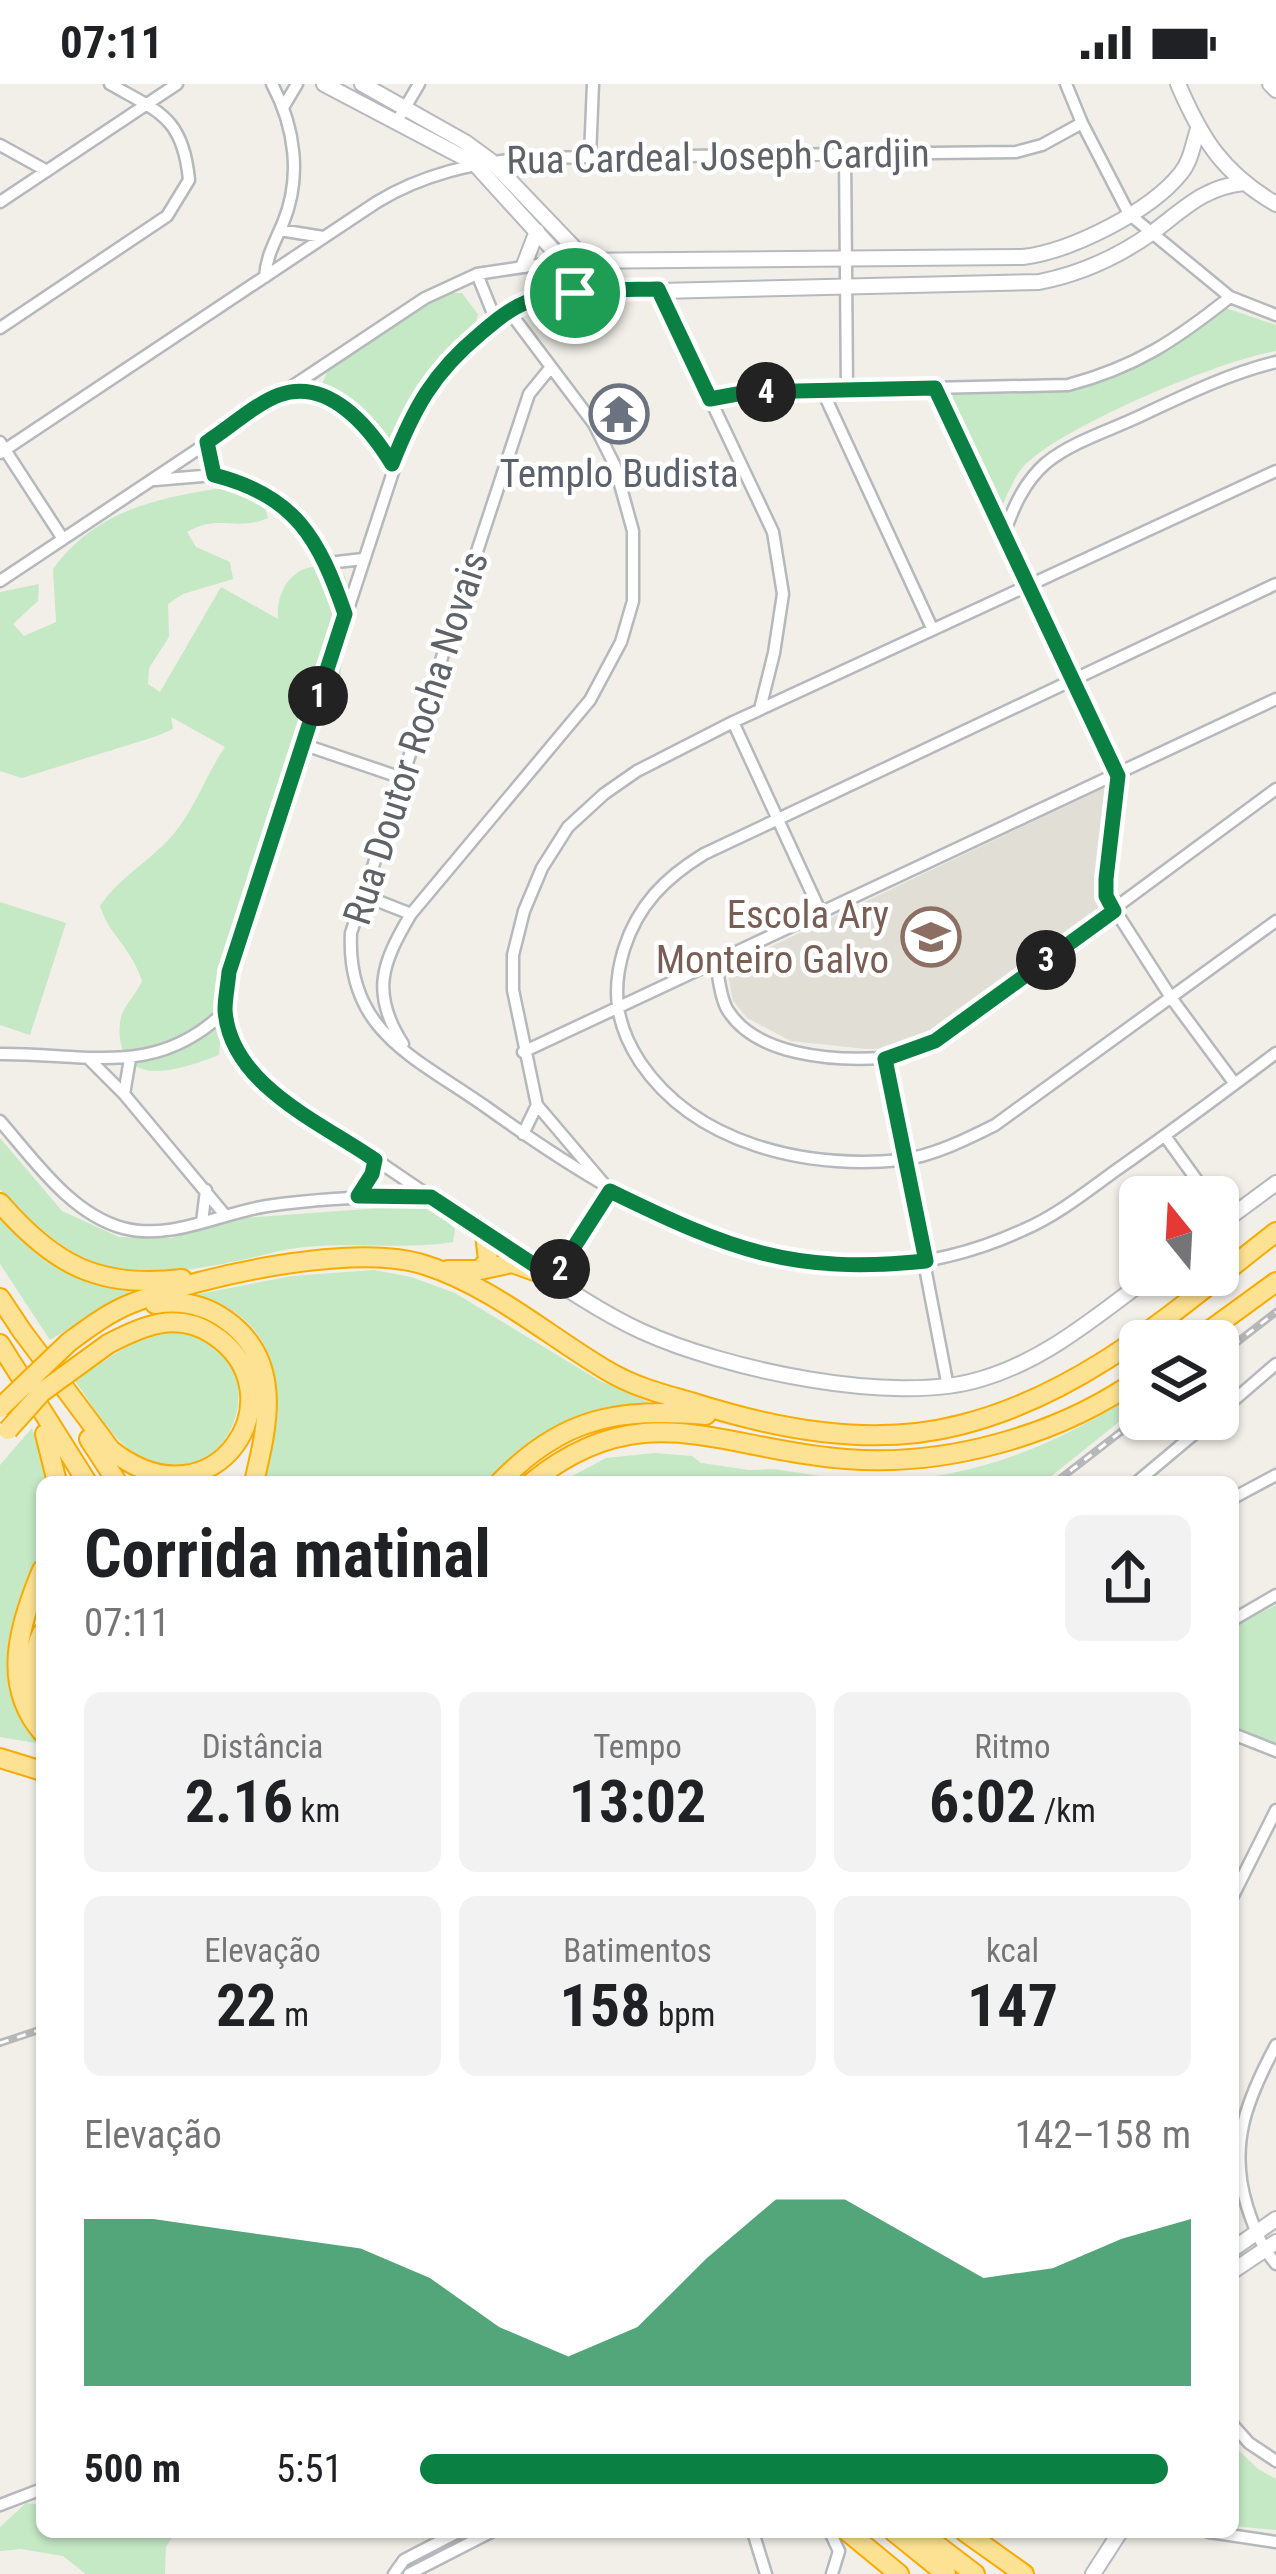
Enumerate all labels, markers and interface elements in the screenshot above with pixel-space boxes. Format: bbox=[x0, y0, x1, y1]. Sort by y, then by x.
text: 07:11 bbox=[60, 16, 163, 69]
street label: Rua Cardeal Joseph Cardjin bbox=[506, 130, 930, 184]
pin bbox=[524, 242, 626, 344]
icon: arrive bbox=[542, 260, 608, 326]
pin: 4 bbox=[736, 362, 796, 422]
text: 4 bbox=[758, 372, 774, 411]
temple icon: Templo Budista bbox=[588, 383, 650, 445]
place label: Templo Budista bbox=[499, 451, 739, 497]
street label: Rua Doutor Rocha Novais bbox=[334, 546, 498, 930]
pin: 1 bbox=[288, 666, 348, 726]
text: 1 bbox=[310, 676, 326, 715]
place label: Escola Ary Monteiro Galvo bbox=[656, 892, 889, 983]
school or university icon: Escola Ary Monteiro Galvo bbox=[900, 906, 962, 968]
pin: 3 bbox=[1016, 930, 1076, 990]
text: 3 bbox=[1038, 940, 1054, 979]
north arrow bbox=[1119, 1176, 1239, 1296]
map controls bbox=[1119, 1176, 1239, 1440]
pin: 2 bbox=[530, 1239, 590, 1299]
text: 2 bbox=[552, 1249, 568, 1288]
button: layers bbox=[1119, 1320, 1239, 1440]
button: share bbox=[1065, 1515, 1191, 1641]
text: Corrida matinal bbox=[84, 1516, 491, 1593]
text: 07:11 bbox=[84, 1600, 170, 1646]
text: Distância bbox=[202, 1727, 323, 1766]
text: Tempo bbox=[593, 1727, 682, 1766]
text: Ritmo bbox=[974, 1727, 1051, 1766]
text: 2.16 bbox=[185, 1766, 293, 1837]
text: 13:02 bbox=[569, 1766, 706, 1837]
text: 6:02 bbox=[929, 1766, 1036, 1837]
text: km bbox=[293, 1791, 340, 1830]
text: /km bbox=[1036, 1791, 1096, 1830]
text: Elevação bbox=[204, 1931, 321, 1970]
text: Batimentos bbox=[563, 1931, 712, 1970]
text: kcal bbox=[986, 1931, 1039, 1970]
text: 22 bbox=[216, 1970, 277, 2041]
text: 158 bbox=[560, 1970, 651, 2041]
text: 147 bbox=[967, 1970, 1058, 2041]
text: m bbox=[277, 1995, 309, 2034]
text: bpm bbox=[651, 1995, 715, 2034]
text: Elevação bbox=[84, 2112, 222, 2158]
text: 142–158 m bbox=[1015, 2112, 1191, 2158]
text: 500 m bbox=[84, 2446, 181, 2492]
text: 5:51 bbox=[276, 2446, 343, 2492]

